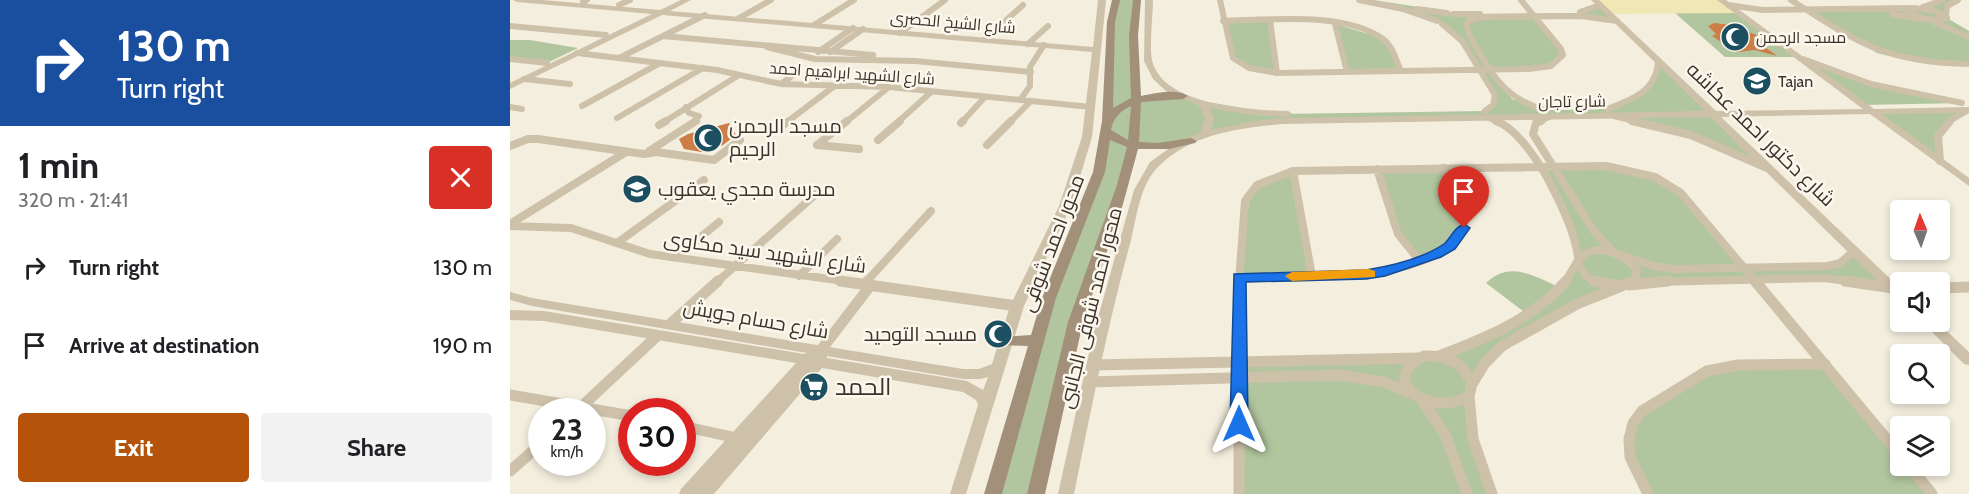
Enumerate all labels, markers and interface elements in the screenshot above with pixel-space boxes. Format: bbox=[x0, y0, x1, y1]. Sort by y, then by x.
street label: شارع الشيخ الحصرى bbox=[889, 8, 1017, 39]
text: 130 m bbox=[117, 20, 231, 72]
mosque icon: مسجد الرحمن bbox=[1719, 21, 1751, 53]
icon: right bbox=[18, 24, 96, 102]
place label: مسجد الرحمن bbox=[1756, 28, 1846, 48]
street label: شارع دكتور احمد عكاشه bbox=[1680, 57, 1840, 212]
street label: شارع الشهيد ابراهيم احمد bbox=[768, 58, 936, 91]
school or university icon: Tajan bbox=[1741, 65, 1773, 97]
text: Turn right bbox=[117, 72, 224, 105]
place label: Tajan bbox=[1778, 72, 1813, 91]
street label: شارع تاجان bbox=[1538, 91, 1606, 114]
place label: مسجد الرحمن الرحيم bbox=[729, 114, 842, 163]
mosque icon: مسجد الرحمن الرحيم bbox=[692, 122, 724, 154]
text: 1 min bbox=[18, 143, 99, 187]
button: close bbox=[429, 146, 492, 209]
pin bbox=[1438, 166, 1489, 228]
street label: محور احمد شوقى bbox=[1015, 171, 1090, 316]
school or university icon: مدرسة مجدي يعقوب bbox=[621, 173, 653, 205]
icon: arrive bbox=[1447, 175, 1480, 208]
place label: مدرسة مجدي يعقوب bbox=[658, 177, 836, 205]
text: 320 m · 21:41 bbox=[18, 188, 128, 212]
north arrow bbox=[1890, 200, 1950, 260]
map controls bbox=[1890, 200, 1950, 476]
street label: محور احمد شوقى الجانبى bbox=[1053, 205, 1128, 411]
street label: شارع الشهيد سيد مكاوى bbox=[662, 226, 868, 280]
icon: right bbox=[18, 251, 51, 284]
text: Turn right bbox=[69, 254, 159, 281]
text: 130 m bbox=[433, 254, 492, 281]
button: sound bbox=[1890, 272, 1950, 332]
street label: شارع حسام جويش bbox=[681, 294, 831, 346]
mosque icon: مسجد التوحيد bbox=[982, 318, 1014, 350]
place label: مسجد التوحيد bbox=[864, 322, 977, 346]
icon: arrive bbox=[18, 329, 51, 362]
text: Arrive at destination bbox=[69, 332, 259, 359]
text: 190 m bbox=[433, 332, 492, 359]
button: search bbox=[1890, 344, 1950, 404]
supermarket icon: الحمد bbox=[798, 371, 830, 403]
place label: الحمد bbox=[835, 372, 892, 401]
position arrow bbox=[1207, 392, 1271, 456]
speed limit sign: 30 bbox=[618, 398, 696, 476]
text: 23 bbox=[551, 411, 583, 448]
button: Exit bbox=[18, 413, 249, 482]
button: Share bbox=[261, 413, 492, 482]
button: layers bbox=[1890, 416, 1950, 476]
text: km/h bbox=[551, 443, 583, 461]

